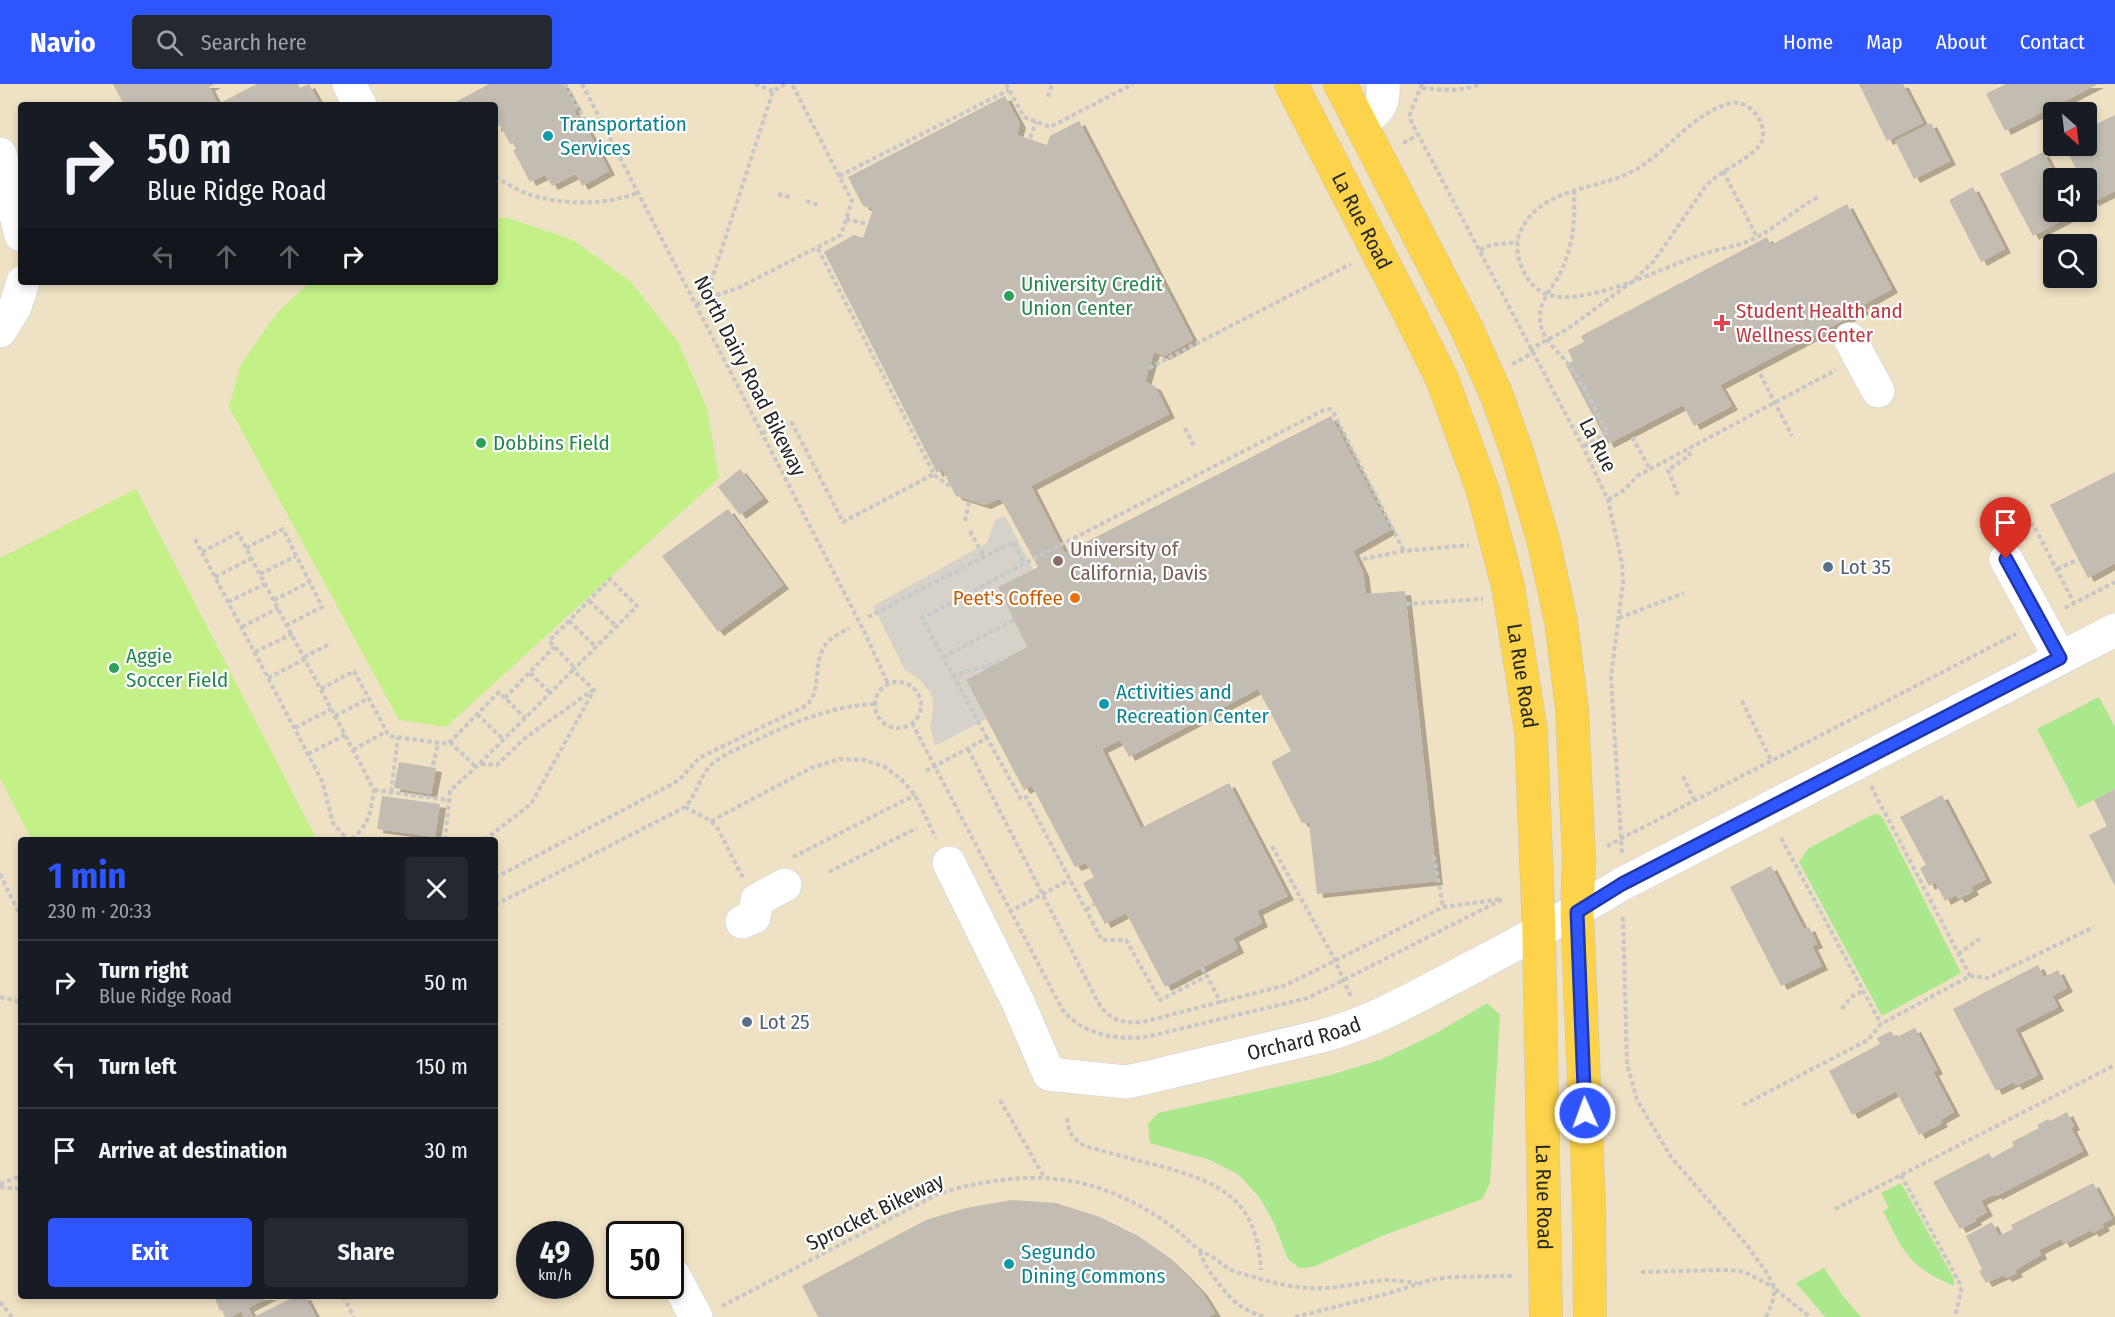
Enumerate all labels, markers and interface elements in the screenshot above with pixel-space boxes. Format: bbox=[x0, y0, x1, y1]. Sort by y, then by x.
search box bbox=[132, 15, 552, 69]
text: Navio bbox=[30, 26, 96, 59]
icon: search bbox=[153, 26, 186, 59]
text: Search here bbox=[201, 29, 307, 56]
text: Home bbox=[1783, 29, 1833, 55]
text: Map bbox=[1866, 29, 1903, 55]
text: About bbox=[1936, 29, 1987, 55]
text: Contact bbox=[2020, 29, 2085, 55]
north arrow bbox=[2043, 102, 2097, 156]
map controls bbox=[2043, 102, 2097, 288]
place label: Transportation Services bbox=[560, 111, 687, 161]
text: 50 m bbox=[147, 124, 231, 174]
icon: right bbox=[48, 126, 126, 204]
marker: Transportation Services bbox=[541, 129, 555, 143]
street label: La Rue Road bbox=[1326, 168, 1397, 274]
button: sound bbox=[2043, 168, 2097, 222]
text: Blue Ridge Road bbox=[147, 175, 327, 207]
button: search bbox=[2043, 234, 2097, 288]
icon: left bbox=[147, 240, 180, 273]
icon: ahead bbox=[210, 240, 243, 273]
icon: ahead bbox=[273, 240, 306, 273]
icon: right bbox=[336, 240, 369, 273]
place label: University Credit Union Center bbox=[1021, 271, 1163, 321]
street label: North Dairy Road Bikeway bbox=[688, 272, 812, 481]
marker: University Credit Union Center bbox=[1002, 289, 1016, 303]
place label: Student Health and Wellness Center bbox=[1736, 298, 1903, 348]
marker: Student Health and Wellness Center bbox=[1713, 314, 1731, 332]
street label: La Rue bbox=[1573, 414, 1623, 476]
place label: Dobbins Field bbox=[493, 430, 610, 456]
marker: Dobbins Field bbox=[474, 436, 488, 450]
pin bbox=[1980, 497, 2031, 559]
icon: arrive bbox=[1989, 506, 2022, 539]
place label: University of California, Davis bbox=[1070, 536, 1208, 586]
marker: University of California, Davis bbox=[1051, 554, 1065, 568]
place label: Lot 35 bbox=[1840, 554, 1891, 580]
marker: Lot 35 bbox=[1821, 560, 1835, 574]
place label: Peet's Coffee bbox=[953, 585, 1063, 611]
marker: Peet's Coffee bbox=[1068, 591, 1082, 605]
street label: La Rue Road bbox=[1501, 622, 1543, 730]
place label: Aggie Soccer Field bbox=[126, 643, 228, 693]
marker: Aggie Soccer Field bbox=[107, 661, 121, 675]
place label: Activities and Recreation Center bbox=[1116, 679, 1270, 729]
marker: Activities and Recreation Center bbox=[1097, 697, 1111, 711]
text: 1 min bbox=[48, 854, 126, 898]
button: close bbox=[405, 857, 468, 920]
text: 230 m · 20:33 bbox=[48, 899, 152, 923]
text: Turn right bbox=[99, 957, 188, 984]
icon: right bbox=[48, 966, 81, 999]
text: 50 m bbox=[424, 969, 468, 996]
text: Blue Ridge Road bbox=[99, 984, 232, 1008]
place label: Lot 25 bbox=[759, 1009, 810, 1035]
street label: Orchard Road bbox=[1244, 1011, 1365, 1066]
marker: Lot 25 bbox=[740, 1015, 754, 1029]
icon: left bbox=[48, 1050, 81, 1083]
text: Turn left bbox=[99, 1053, 177, 1080]
text: 150 m bbox=[416, 1053, 468, 1080]
position arrow bbox=[1553, 1081, 1617, 1145]
icon: arrive bbox=[48, 1134, 81, 1167]
text: Arrive at destination bbox=[99, 1137, 287, 1164]
text: 30 m bbox=[425, 1137, 468, 1164]
street label: La Rue Road bbox=[1530, 1144, 1558, 1250]
street label: Sprocket Bikeway bbox=[802, 1167, 949, 1257]
button: Exit bbox=[48, 1218, 252, 1287]
button: Share bbox=[264, 1218, 468, 1287]
speed limit sign: 50 bbox=[606, 1221, 684, 1299]
text: 49 bbox=[540, 1235, 570, 1271]
place label: Segundo Dining Commons bbox=[1021, 1239, 1165, 1289]
marker: Segundo Dining Commons bbox=[1002, 1257, 1016, 1271]
text: km/h bbox=[538, 1266, 572, 1284]

